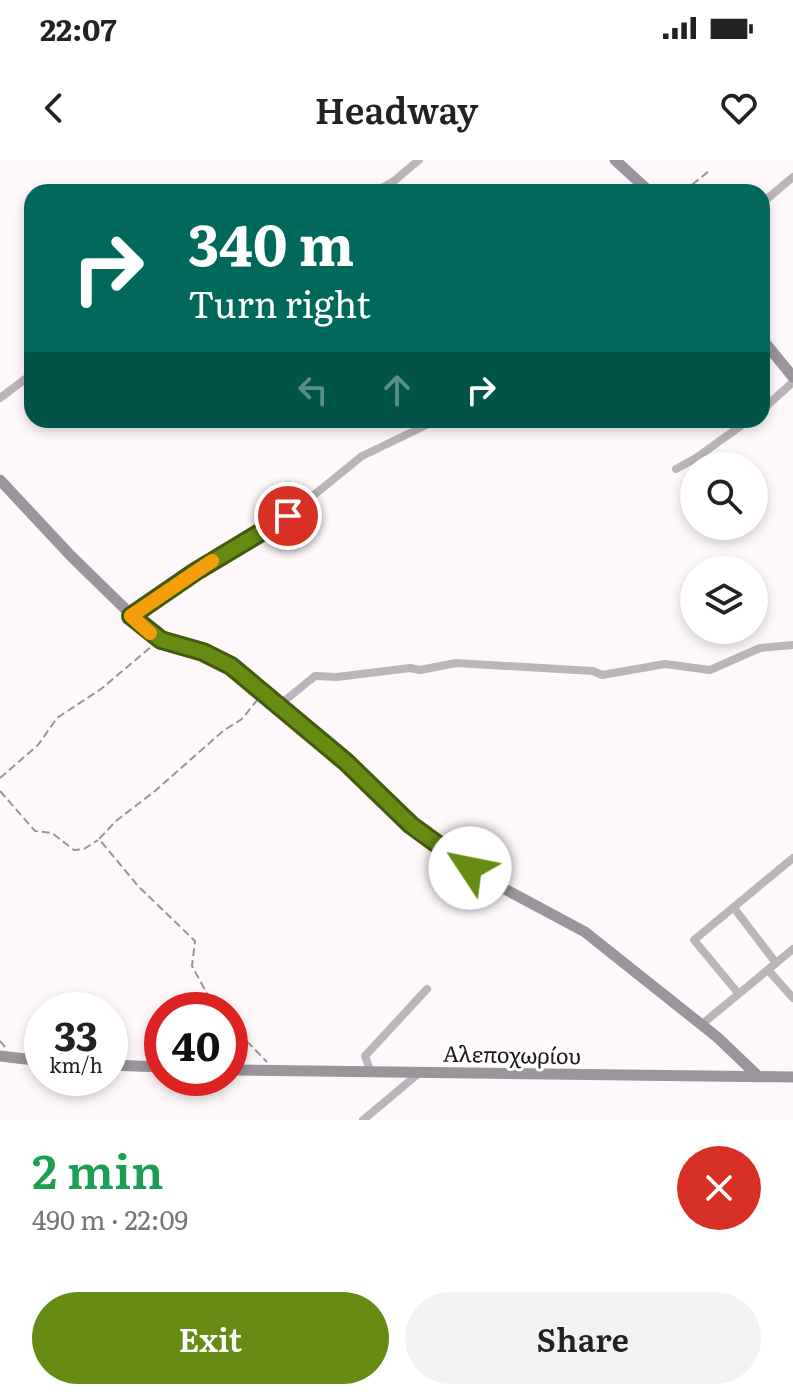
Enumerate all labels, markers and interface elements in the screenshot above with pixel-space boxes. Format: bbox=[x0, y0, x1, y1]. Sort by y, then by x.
text: 22:07 bbox=[40, 6, 117, 50]
text: Headway bbox=[315, 82, 478, 135]
icon: back bbox=[32, 86, 76, 130]
icon: heart bbox=[717, 86, 761, 130]
text: 340 m bbox=[188, 200, 354, 283]
icon: right bbox=[56, 216, 160, 320]
text: Turn right bbox=[188, 276, 371, 329]
icon: left bbox=[291, 368, 335, 412]
icon: ahead bbox=[375, 368, 419, 412]
icon: right bbox=[459, 368, 503, 412]
map controls bbox=[680, 452, 768, 644]
button: search bbox=[680, 452, 768, 540]
pin bbox=[254, 482, 322, 550]
icon: arrive bbox=[266, 494, 310, 538]
button: layers bbox=[680, 556, 768, 644]
position arrow bbox=[428, 826, 512, 910]
speed limit sign: 40 bbox=[144, 992, 248, 1096]
text: 33 bbox=[54, 1004, 98, 1063]
street label: Αλεποχωρίου bbox=[443, 1036, 581, 1071]
text: km/h bbox=[49, 1049, 103, 1079]
text: 2 min bbox=[32, 1133, 164, 1204]
button: close bbox=[677, 1146, 761, 1230]
text: 490 m · 22:09 bbox=[32, 1199, 188, 1238]
button: Exit bbox=[32, 1292, 389, 1384]
button: Share bbox=[405, 1292, 761, 1384]

